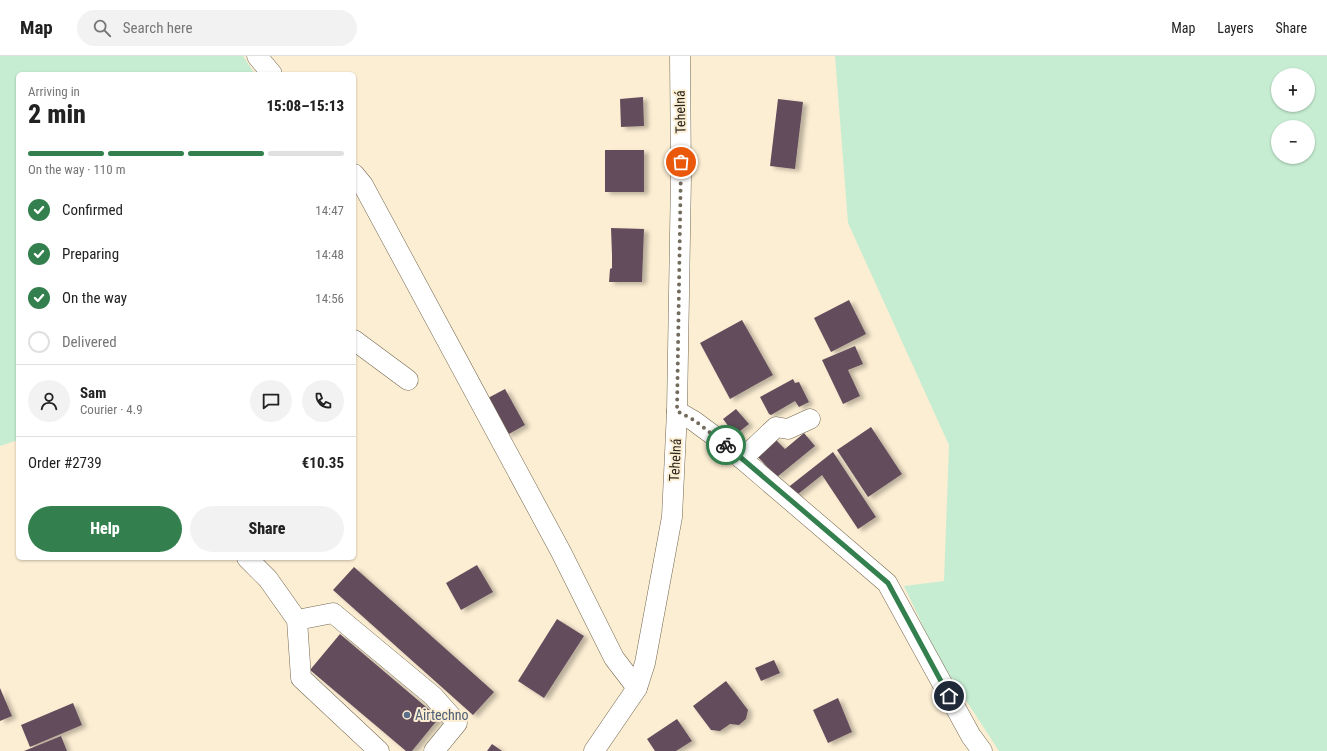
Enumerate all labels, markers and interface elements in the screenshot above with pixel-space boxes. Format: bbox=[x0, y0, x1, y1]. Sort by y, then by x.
search box bbox=[77, 10, 357, 46]
text: Map bbox=[20, 16, 53, 39]
icon: search bbox=[91, 17, 113, 39]
text: Search here bbox=[123, 19, 193, 37]
text: Map bbox=[1171, 20, 1195, 36]
text: Layers bbox=[1217, 20, 1254, 36]
text: Share bbox=[1276, 20, 1307, 36]
map controls bbox=[1271, 68, 1315, 164]
button: + bbox=[1271, 68, 1315, 112]
text: Arriving in bbox=[28, 84, 80, 99]
street label: Tehelná bbox=[672, 90, 688, 134]
text: 15:08–15:13 bbox=[266, 97, 344, 115]
text: 2 min bbox=[28, 99, 86, 129]
button: − bbox=[1271, 120, 1315, 164]
pin bbox=[664, 145, 698, 179]
icon: bag bbox=[670, 151, 692, 173]
text: On the way · 110 m bbox=[28, 162, 125, 177]
icon: check bbox=[28, 199, 50, 221]
text: Confirmed bbox=[62, 201, 123, 219]
text: 14:47 bbox=[315, 203, 344, 218]
icon: check bbox=[28, 243, 50, 265]
text: Preparing bbox=[62, 245, 119, 263]
text: 14:48 bbox=[315, 247, 344, 262]
icon: check bbox=[28, 287, 50, 309]
text: On the way bbox=[62, 289, 127, 307]
text: 14:56 bbox=[315, 291, 344, 306]
text: Delivered bbox=[62, 333, 117, 351]
button: person bbox=[28, 380, 70, 422]
button: chat bbox=[250, 380, 292, 422]
button: phone bbox=[302, 380, 344, 422]
text: Sam bbox=[80, 384, 106, 402]
text: Courier · 4.9 bbox=[80, 402, 143, 417]
courier bbox=[706, 425, 746, 465]
icon: bike bbox=[715, 434, 737, 456]
street label: Tehelná bbox=[666, 438, 684, 482]
text: Order #2739 bbox=[28, 454, 102, 472]
text: €10.35 bbox=[302, 454, 344, 472]
button: Help bbox=[28, 506, 182, 552]
button: Share bbox=[190, 506, 344, 552]
pin bbox=[932, 679, 966, 713]
icon: home bbox=[938, 685, 960, 707]
place label: Airtechno bbox=[415, 707, 469, 723]
marker: Airtechno bbox=[402, 710, 412, 720]

